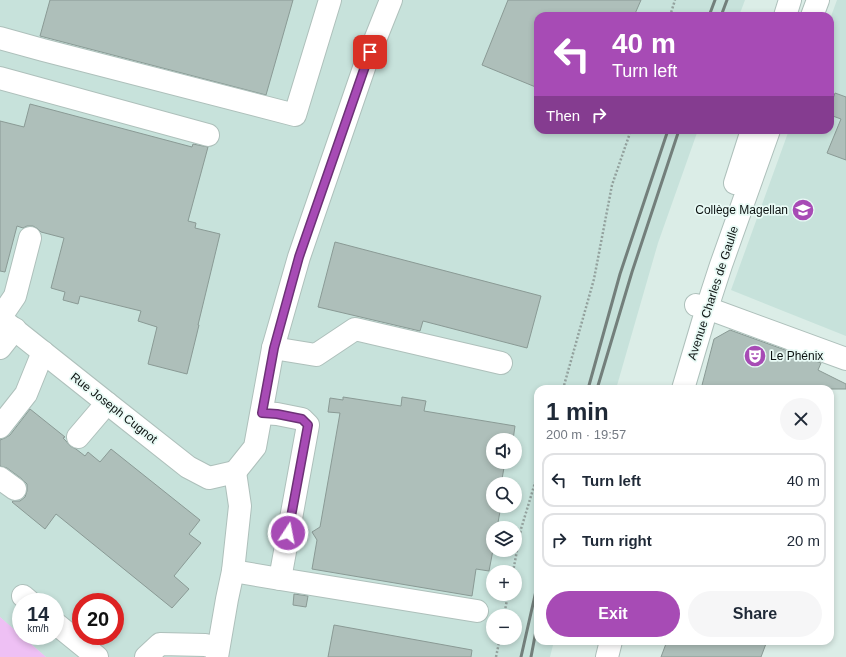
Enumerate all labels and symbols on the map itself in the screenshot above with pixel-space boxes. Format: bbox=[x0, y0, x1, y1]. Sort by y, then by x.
pin bbox=[353, 35, 387, 69]
school or university icon: Collège Magellan bbox=[790, 197, 816, 223]
place label: Collège Magellan bbox=[695, 203, 788, 217]
street label: Avenue Charles de Gaulle bbox=[685, 224, 741, 362]
theatre icon: Le Phénix bbox=[742, 343, 768, 369]
place label: Le Phénix bbox=[770, 349, 823, 363]
street label: Rue Joseph Cugnot bbox=[68, 370, 161, 447]
position arrow bbox=[267, 512, 309, 554]
speed limit sign: 20 bbox=[72, 593, 124, 645]

